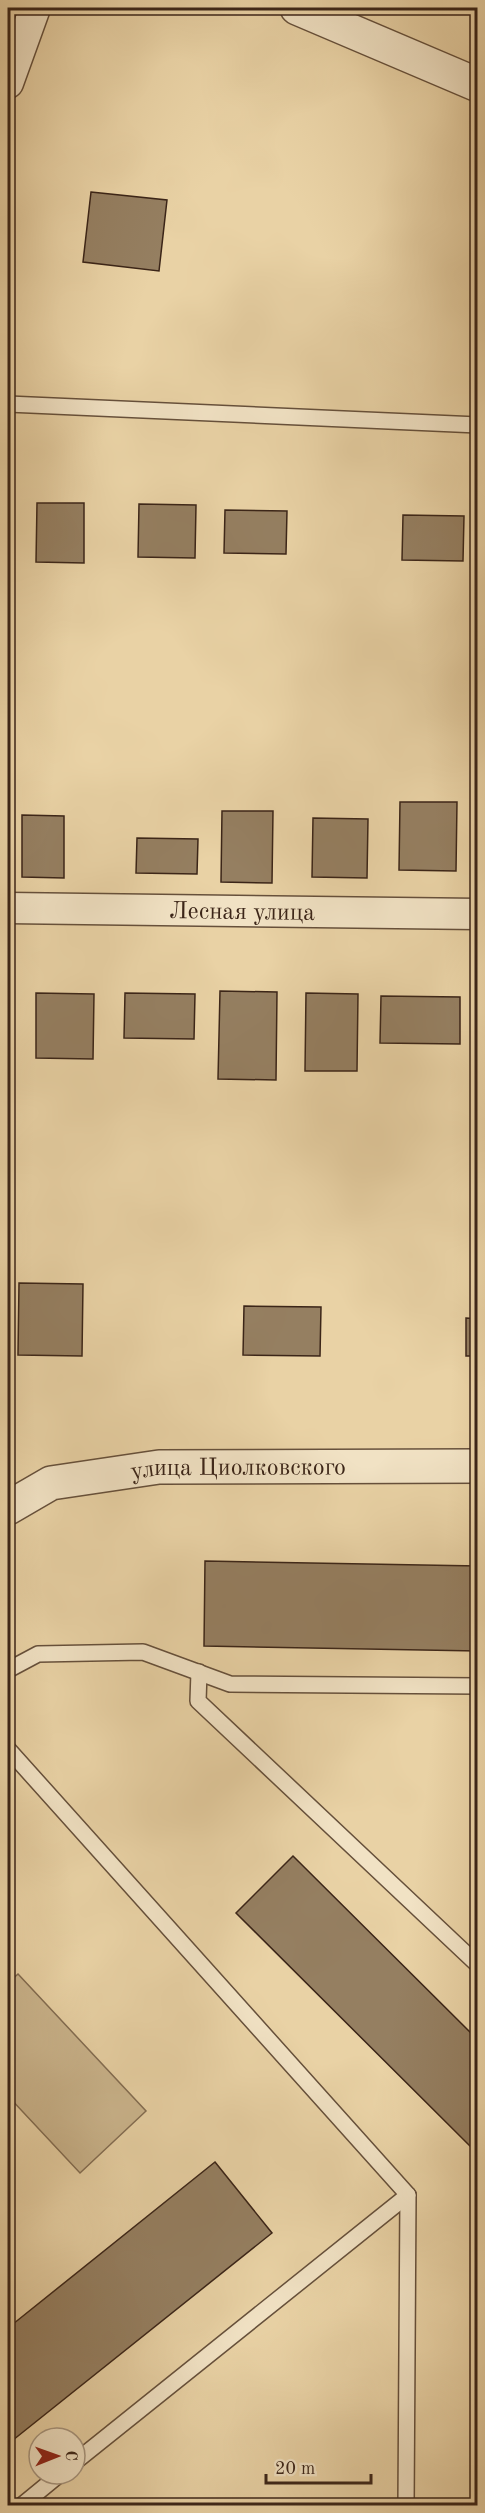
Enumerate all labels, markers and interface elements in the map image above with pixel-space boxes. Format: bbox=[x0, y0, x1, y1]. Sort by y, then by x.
street label: Лесная улица bbox=[169, 900, 315, 926]
street label: улица Циолковского bbox=[129, 1456, 346, 1485]
north arrow bbox=[27, 2426, 87, 2486]
scale bar bbox=[266, 2447, 371, 2485]
text: С bbox=[62, 2450, 78, 2461]
text: 20 m bbox=[275, 2460, 315, 2478]

